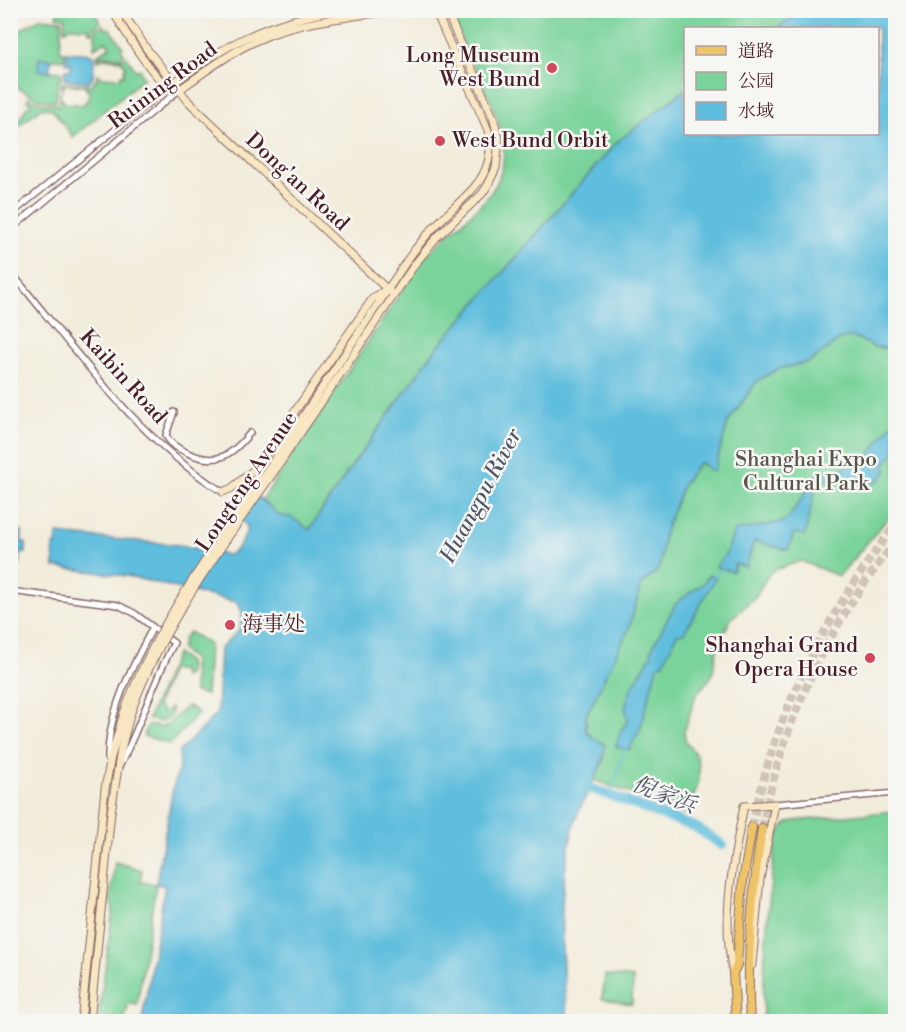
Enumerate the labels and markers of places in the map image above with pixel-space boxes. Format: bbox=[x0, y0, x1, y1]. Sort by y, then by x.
place label: Long Museum West Bund bbox=[406, 43, 540, 93]
marker: Long Museum West Bund bbox=[545, 61, 559, 75]
place label: West Bund Orbit bbox=[451, 128, 609, 154]
marker: West Bund Orbit bbox=[433, 134, 447, 148]
place label: 海事处 bbox=[242, 612, 305, 638]
marker: 海事处 bbox=[223, 618, 237, 632]
place label: Shanghai Grand Opera House bbox=[705, 633, 858, 683]
marker: Shanghai Grand Opera House bbox=[863, 651, 877, 665]

